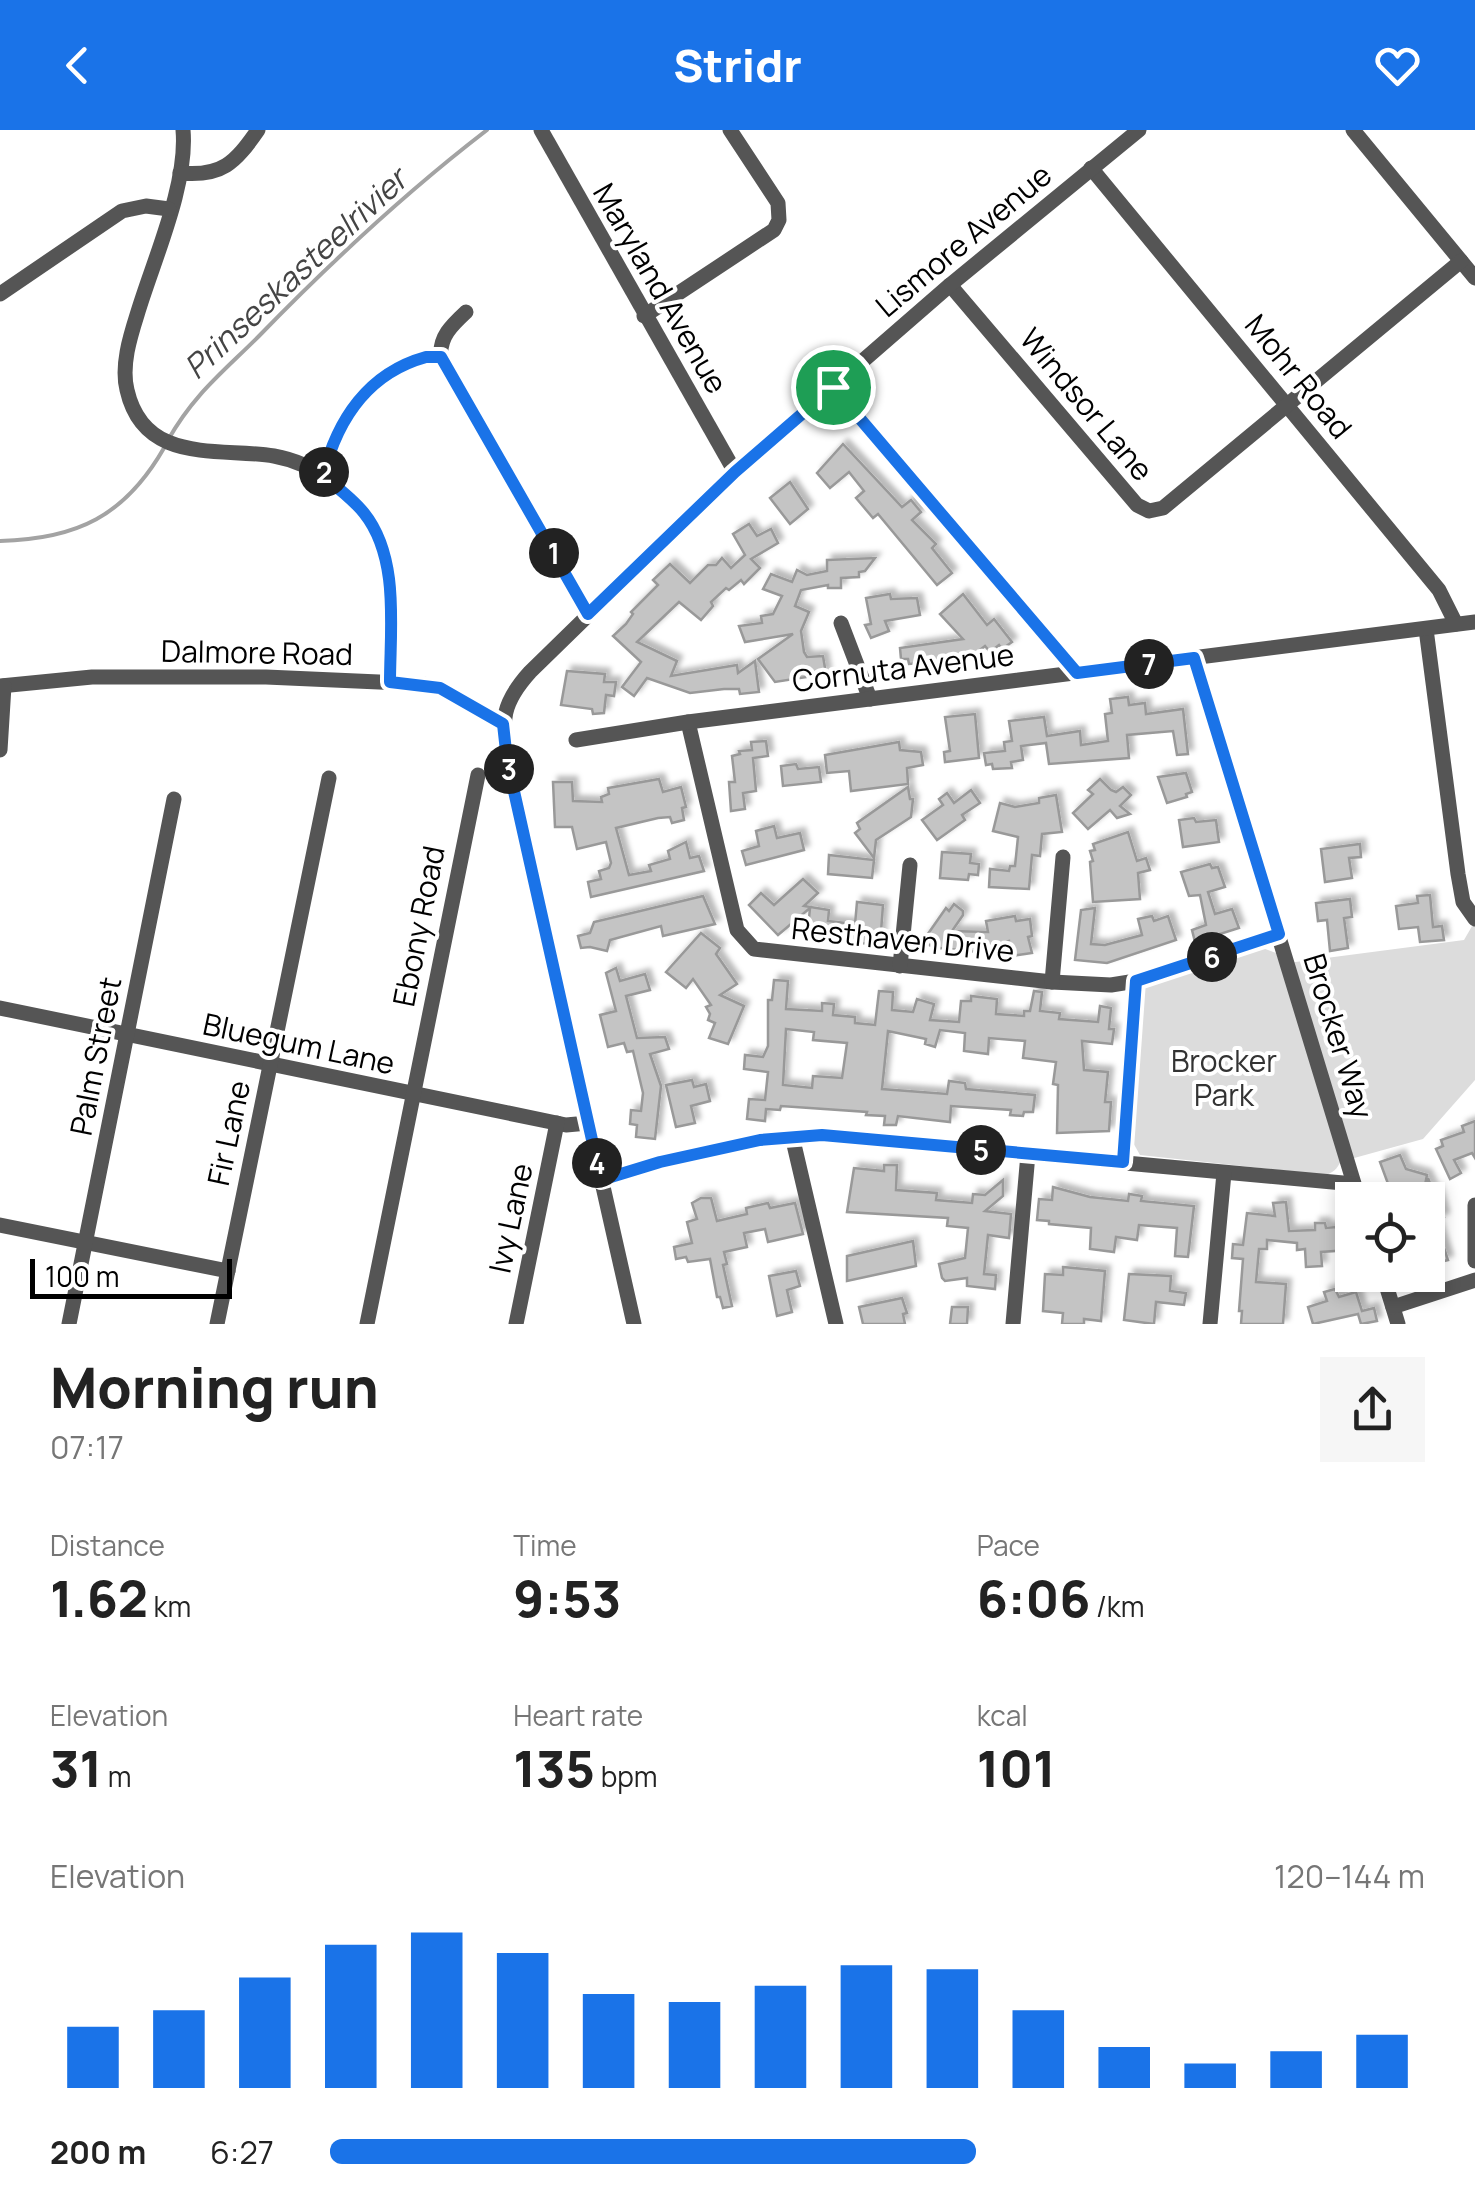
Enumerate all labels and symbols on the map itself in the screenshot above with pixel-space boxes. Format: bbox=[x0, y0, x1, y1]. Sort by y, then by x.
street label: Lismore Avenue bbox=[866, 154, 1060, 326]
water label: Prinseskasteelrivier bbox=[174, 155, 419, 388]
street label: Maryland Avenue bbox=[584, 175, 738, 401]
street label: Mohr Road bbox=[1236, 305, 1362, 447]
street label: Windsor Lane bbox=[1011, 319, 1163, 489]
pin bbox=[791, 345, 876, 430]
pin: 2 bbox=[299, 447, 349, 497]
pin: 1 bbox=[529, 528, 579, 578]
street label: Dalmore Road bbox=[161, 630, 353, 674]
street label: Cornuta Avenue bbox=[790, 633, 1016, 701]
pin: 7 bbox=[1124, 639, 1174, 689]
pin: 3 bbox=[484, 744, 534, 794]
street label: Ebony Road bbox=[382, 842, 454, 1010]
street label: Resthaven Drive bbox=[790, 907, 1016, 971]
pin: 6 bbox=[1187, 932, 1237, 982]
street label: Brocker Way bbox=[1294, 948, 1384, 1124]
street label: Palm Street bbox=[60, 973, 130, 1139]
street label: Bluegum Lane bbox=[199, 1003, 399, 1083]
park label: Brocker Park bbox=[1171, 1040, 1277, 1115]
street label: Fir Lane bbox=[197, 1077, 259, 1189]
pin: 5 bbox=[956, 1125, 1006, 1175]
pin: 4 bbox=[572, 1138, 622, 1188]
street label: Ivy Lane bbox=[478, 1159, 542, 1277]
scale bar bbox=[30, 1254, 232, 1298]

